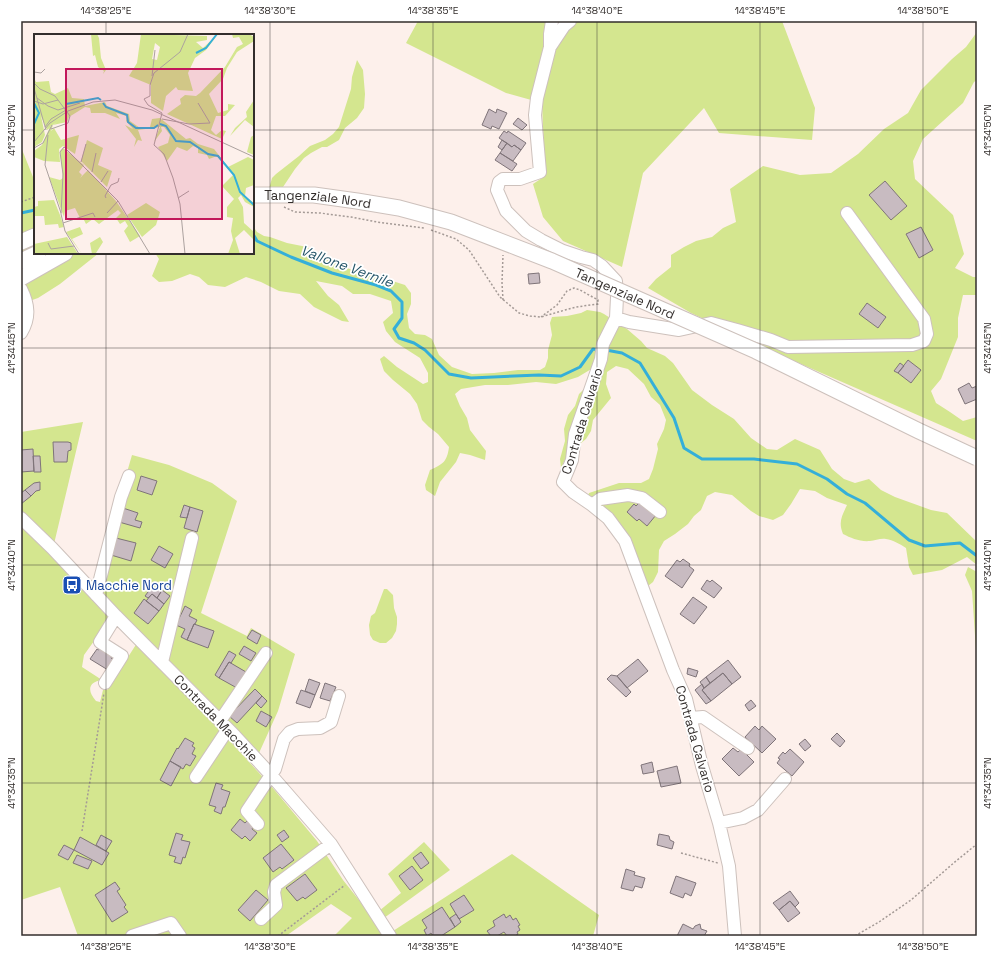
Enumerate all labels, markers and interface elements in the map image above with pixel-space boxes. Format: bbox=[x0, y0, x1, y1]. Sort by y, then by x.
text: 14°38'25"E bbox=[81, 4, 132, 17]
text: 14°38'30"E bbox=[244, 4, 296, 17]
text: 14°38'35"E bbox=[408, 4, 459, 17]
text: 14°38'40"E bbox=[571, 4, 623, 17]
text: 14°38'45"E bbox=[735, 4, 786, 17]
text: 14°38'50"E bbox=[897, 4, 949, 17]
inset map bbox=[34, 34, 254, 254]
text: 41°34'50"N bbox=[5, 104, 18, 156]
text: 41°34'50"N bbox=[981, 104, 994, 156]
street label: Tangenziale Nord bbox=[264, 187, 373, 212]
water label: Vallone Vernile bbox=[298, 241, 397, 291]
street label: Tangenziale Nord bbox=[573, 264, 678, 323]
text: 41°34'45"N bbox=[5, 322, 18, 374]
text: 41°34'45"N bbox=[981, 322, 994, 374]
street label: Contrada Calvario bbox=[558, 366, 606, 476]
text: 41°34'40"N bbox=[5, 539, 18, 591]
text: 41°34'40"N bbox=[981, 539, 994, 591]
bus stop icon: Macchie Nord bbox=[61, 574, 83, 596]
place label: Macchie Nord bbox=[86, 577, 172, 594]
street label: Contrada Macchie bbox=[170, 671, 262, 765]
street label: Contrada Calvario bbox=[672, 683, 718, 795]
text: 41°34'35"N bbox=[5, 757, 18, 809]
text: 41°34'35"N bbox=[981, 757, 994, 809]
text: 14°38'25"E bbox=[81, 940, 132, 953]
text: 14°38'30"E bbox=[244, 940, 296, 953]
text: 14°38'35"E bbox=[408, 940, 459, 953]
text: 14°38'40"E bbox=[571, 940, 623, 953]
text: 14°38'45"E bbox=[735, 940, 786, 953]
text: 14°38'50"E bbox=[897, 940, 949, 953]

